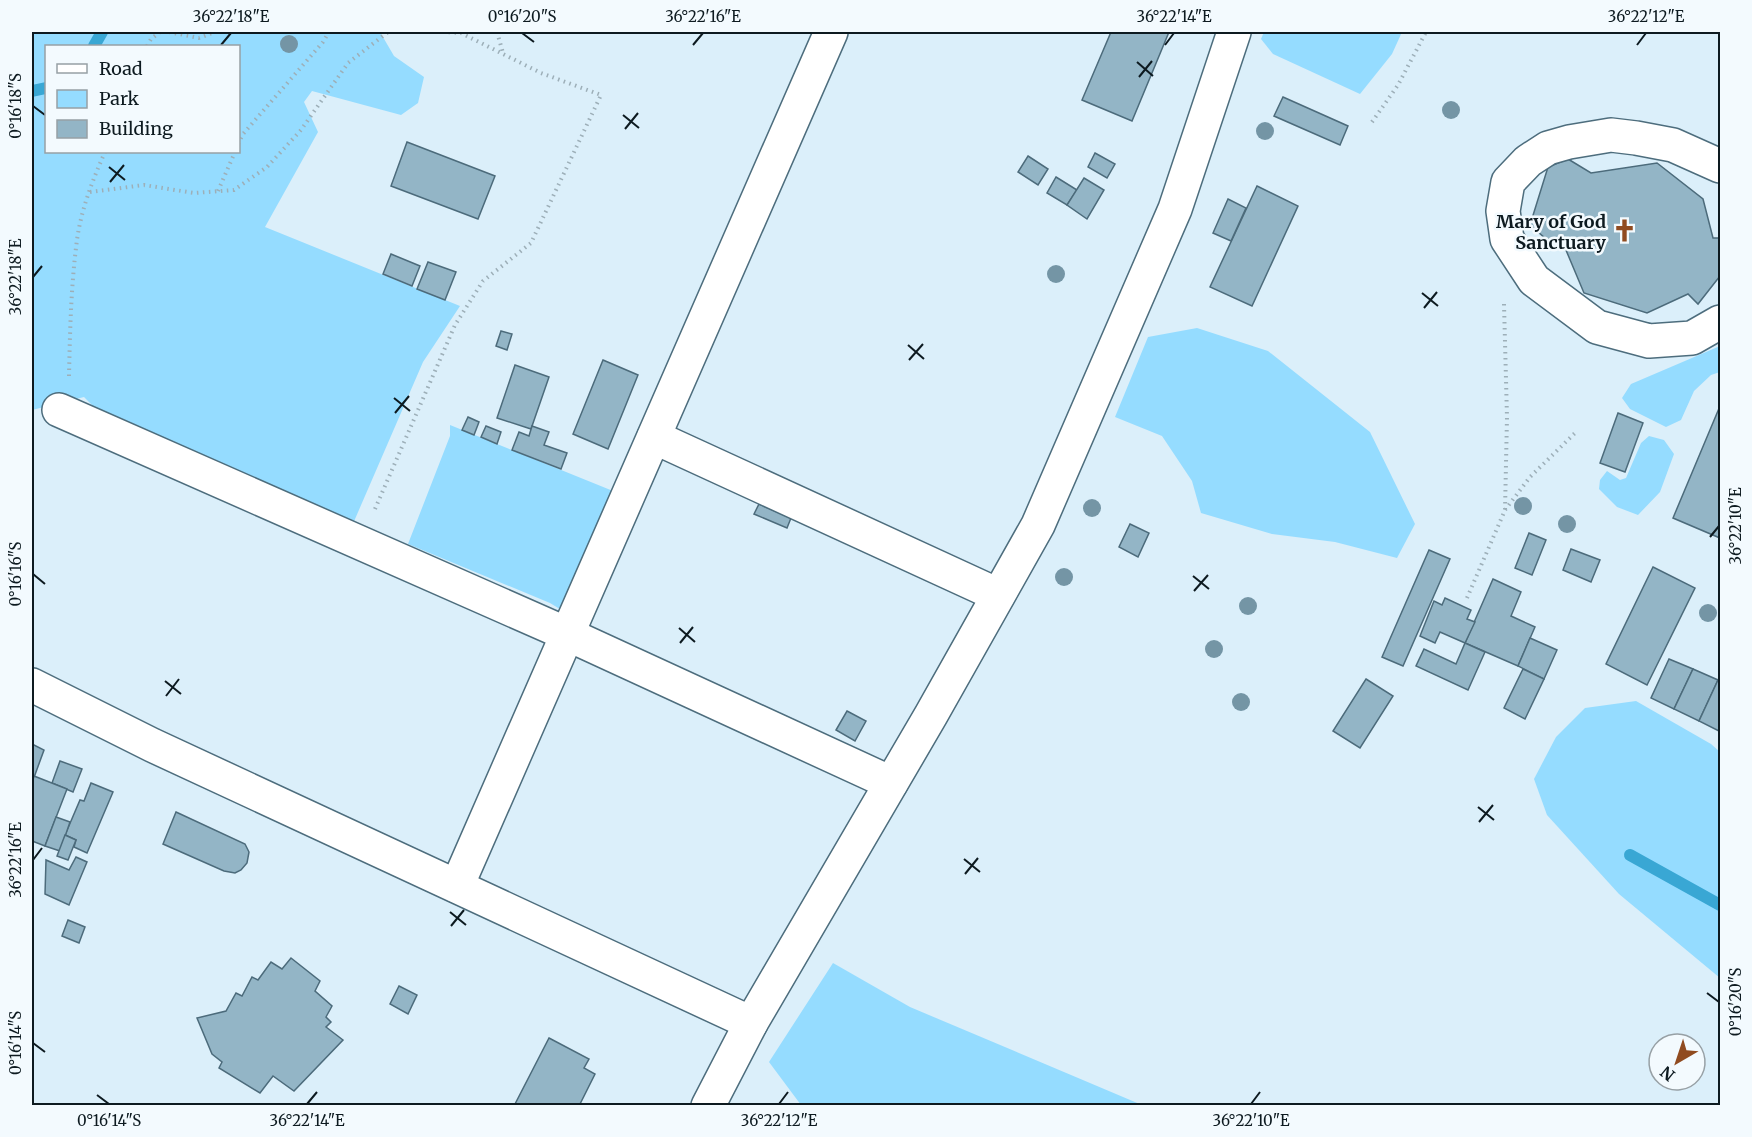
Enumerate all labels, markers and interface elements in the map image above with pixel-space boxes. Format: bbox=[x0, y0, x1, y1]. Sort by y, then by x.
text: 36°22'18"E bbox=[193, 7, 270, 26]
text: 0°16'20"S bbox=[488, 7, 556, 26]
text: 36°22'16"E bbox=[665, 7, 741, 26]
text: 36°22'14"E bbox=[1136, 7, 1212, 26]
text: 36°22'12"E bbox=[1608, 7, 1685, 26]
legend bbox=[45, 45, 240, 153]
text: Road bbox=[99, 57, 143, 80]
text: 0°16'18"S bbox=[6, 73, 25, 139]
text: Park bbox=[99, 87, 140, 110]
text: Building bbox=[99, 117, 173, 140]
place label: Mary of God Sanctuary bbox=[1496, 210, 1606, 254]
church icon: Mary of God Sanctuary bbox=[1611, 218, 1637, 244]
text: 36°22'18"E bbox=[6, 238, 25, 315]
text: 36°22'10"E bbox=[1726, 487, 1745, 565]
text: 0°16'16"S bbox=[6, 541, 25, 606]
text: 36°22'16"E bbox=[6, 822, 25, 898]
text: 0°16'20"S bbox=[1726, 968, 1745, 1036]
text: 0°16'14"S bbox=[6, 1011, 25, 1075]
north arrow bbox=[1647, 1032, 1707, 1092]
text: N bbox=[1656, 1062, 1679, 1085]
text: 0°16'14"S bbox=[77, 1111, 141, 1130]
text: 36°22'14"E bbox=[269, 1111, 345, 1130]
text: 36°22'12"E bbox=[741, 1111, 818, 1130]
text: 36°22'10"E bbox=[1213, 1111, 1290, 1130]

